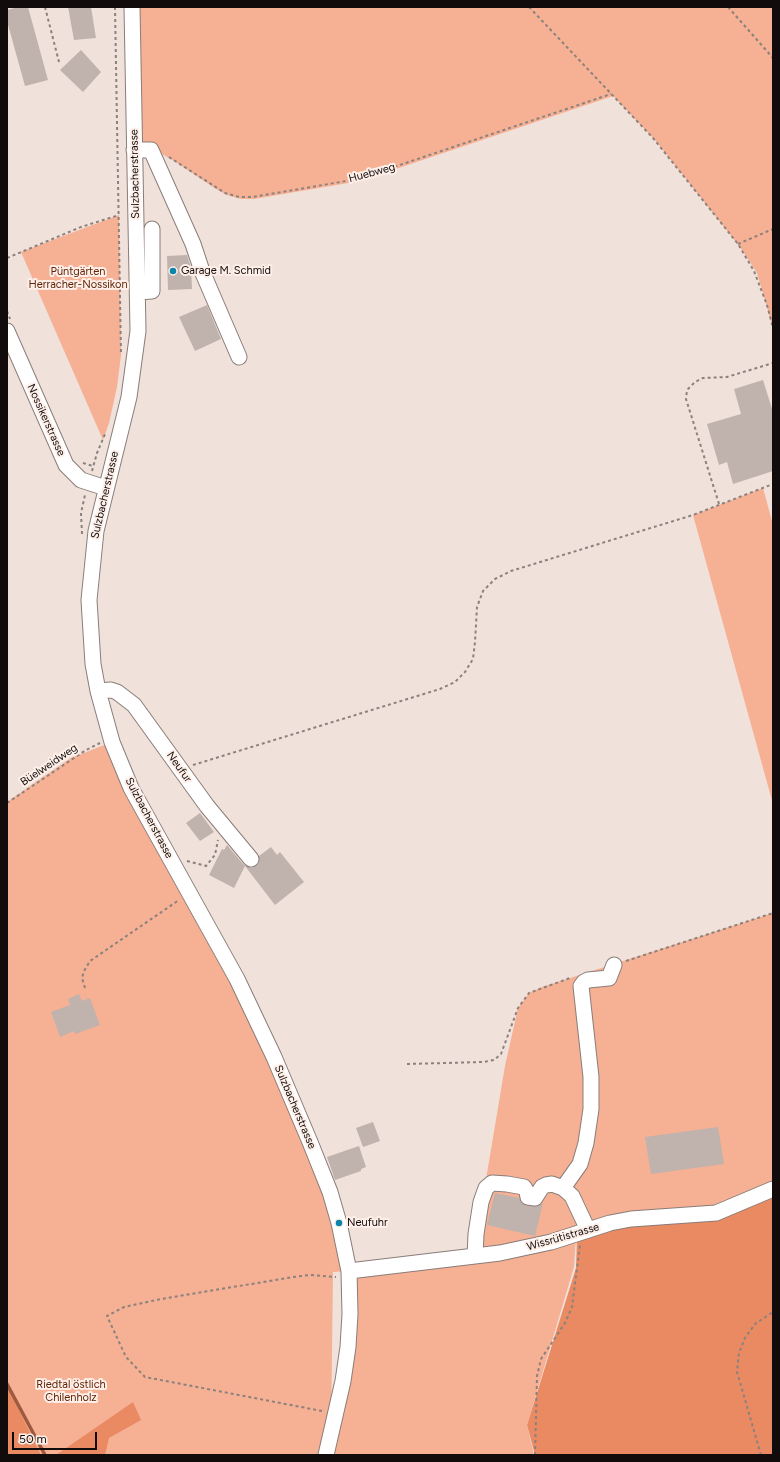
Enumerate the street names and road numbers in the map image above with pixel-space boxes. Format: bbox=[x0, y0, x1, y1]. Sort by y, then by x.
street label: Sulzbacherstrasse bbox=[128, 129, 142, 219]
street label: Huebweg bbox=[347, 160, 397, 186]
street label: Nossikerstrasse bbox=[24, 382, 68, 458]
street label: Sulzbacherstrasse bbox=[89, 450, 121, 540]
street label: Büelweidweg bbox=[18, 741, 80, 789]
street label: Neufur bbox=[164, 749, 194, 785]
street label: Sulzbacherstrasse bbox=[122, 775, 176, 861]
street label: Sulzbacherstrasse bbox=[271, 1063, 319, 1151]
street label: Wissrütistrasse bbox=[525, 1220, 601, 1254]

